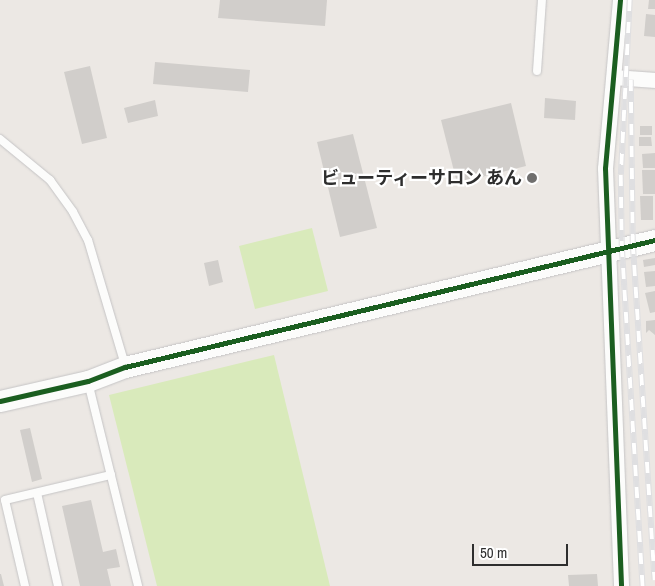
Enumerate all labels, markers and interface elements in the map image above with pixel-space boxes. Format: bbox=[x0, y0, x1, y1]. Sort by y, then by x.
place label: ビューティーサロン あん bbox=[320, 167, 522, 189]
marker: ビューティーサロン あん bbox=[526, 172, 538, 184]
scale bar bbox=[475, 534, 571, 566]
text: 50 m bbox=[480, 542, 507, 563]

